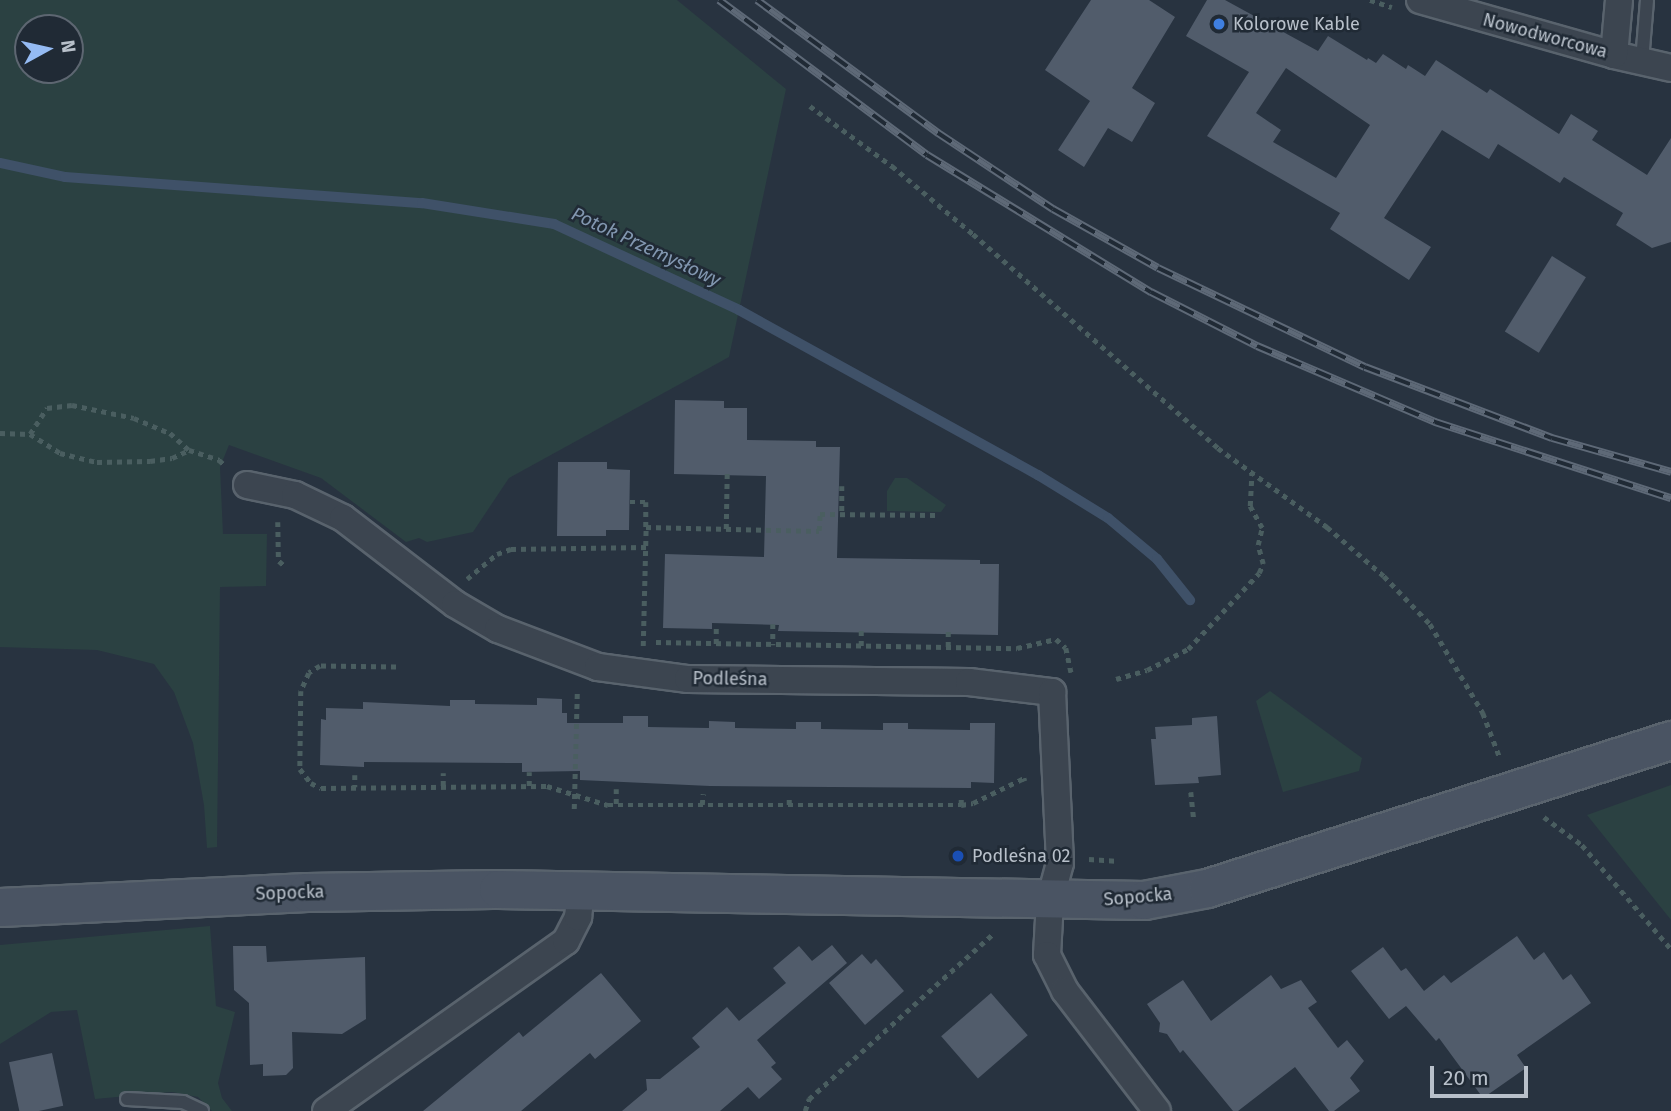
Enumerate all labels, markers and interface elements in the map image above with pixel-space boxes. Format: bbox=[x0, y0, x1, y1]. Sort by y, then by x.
street label: Nowodworcowa bbox=[1480, 9, 1610, 63]
place label: Kolorowe Kable bbox=[1233, 13, 1360, 35]
north arrow bbox=[14, 14, 84, 84]
marker: Kolorowe Kable bbox=[1211, 16, 1227, 32]
text: N bbox=[56, 38, 81, 54]
water label: Potok Przemysłowy bbox=[568, 202, 724, 292]
street label: Podleśna bbox=[692, 668, 768, 690]
place label: Podleśna 02 bbox=[972, 845, 1070, 867]
marker: Podleśna 02 bbox=[950, 848, 966, 864]
street label: Sopocka bbox=[255, 881, 325, 905]
street label: Sopocka bbox=[1103, 883, 1173, 911]
scale bar bbox=[1433, 1052, 1531, 1096]
text: 20 m bbox=[1443, 1065, 1489, 1091]

